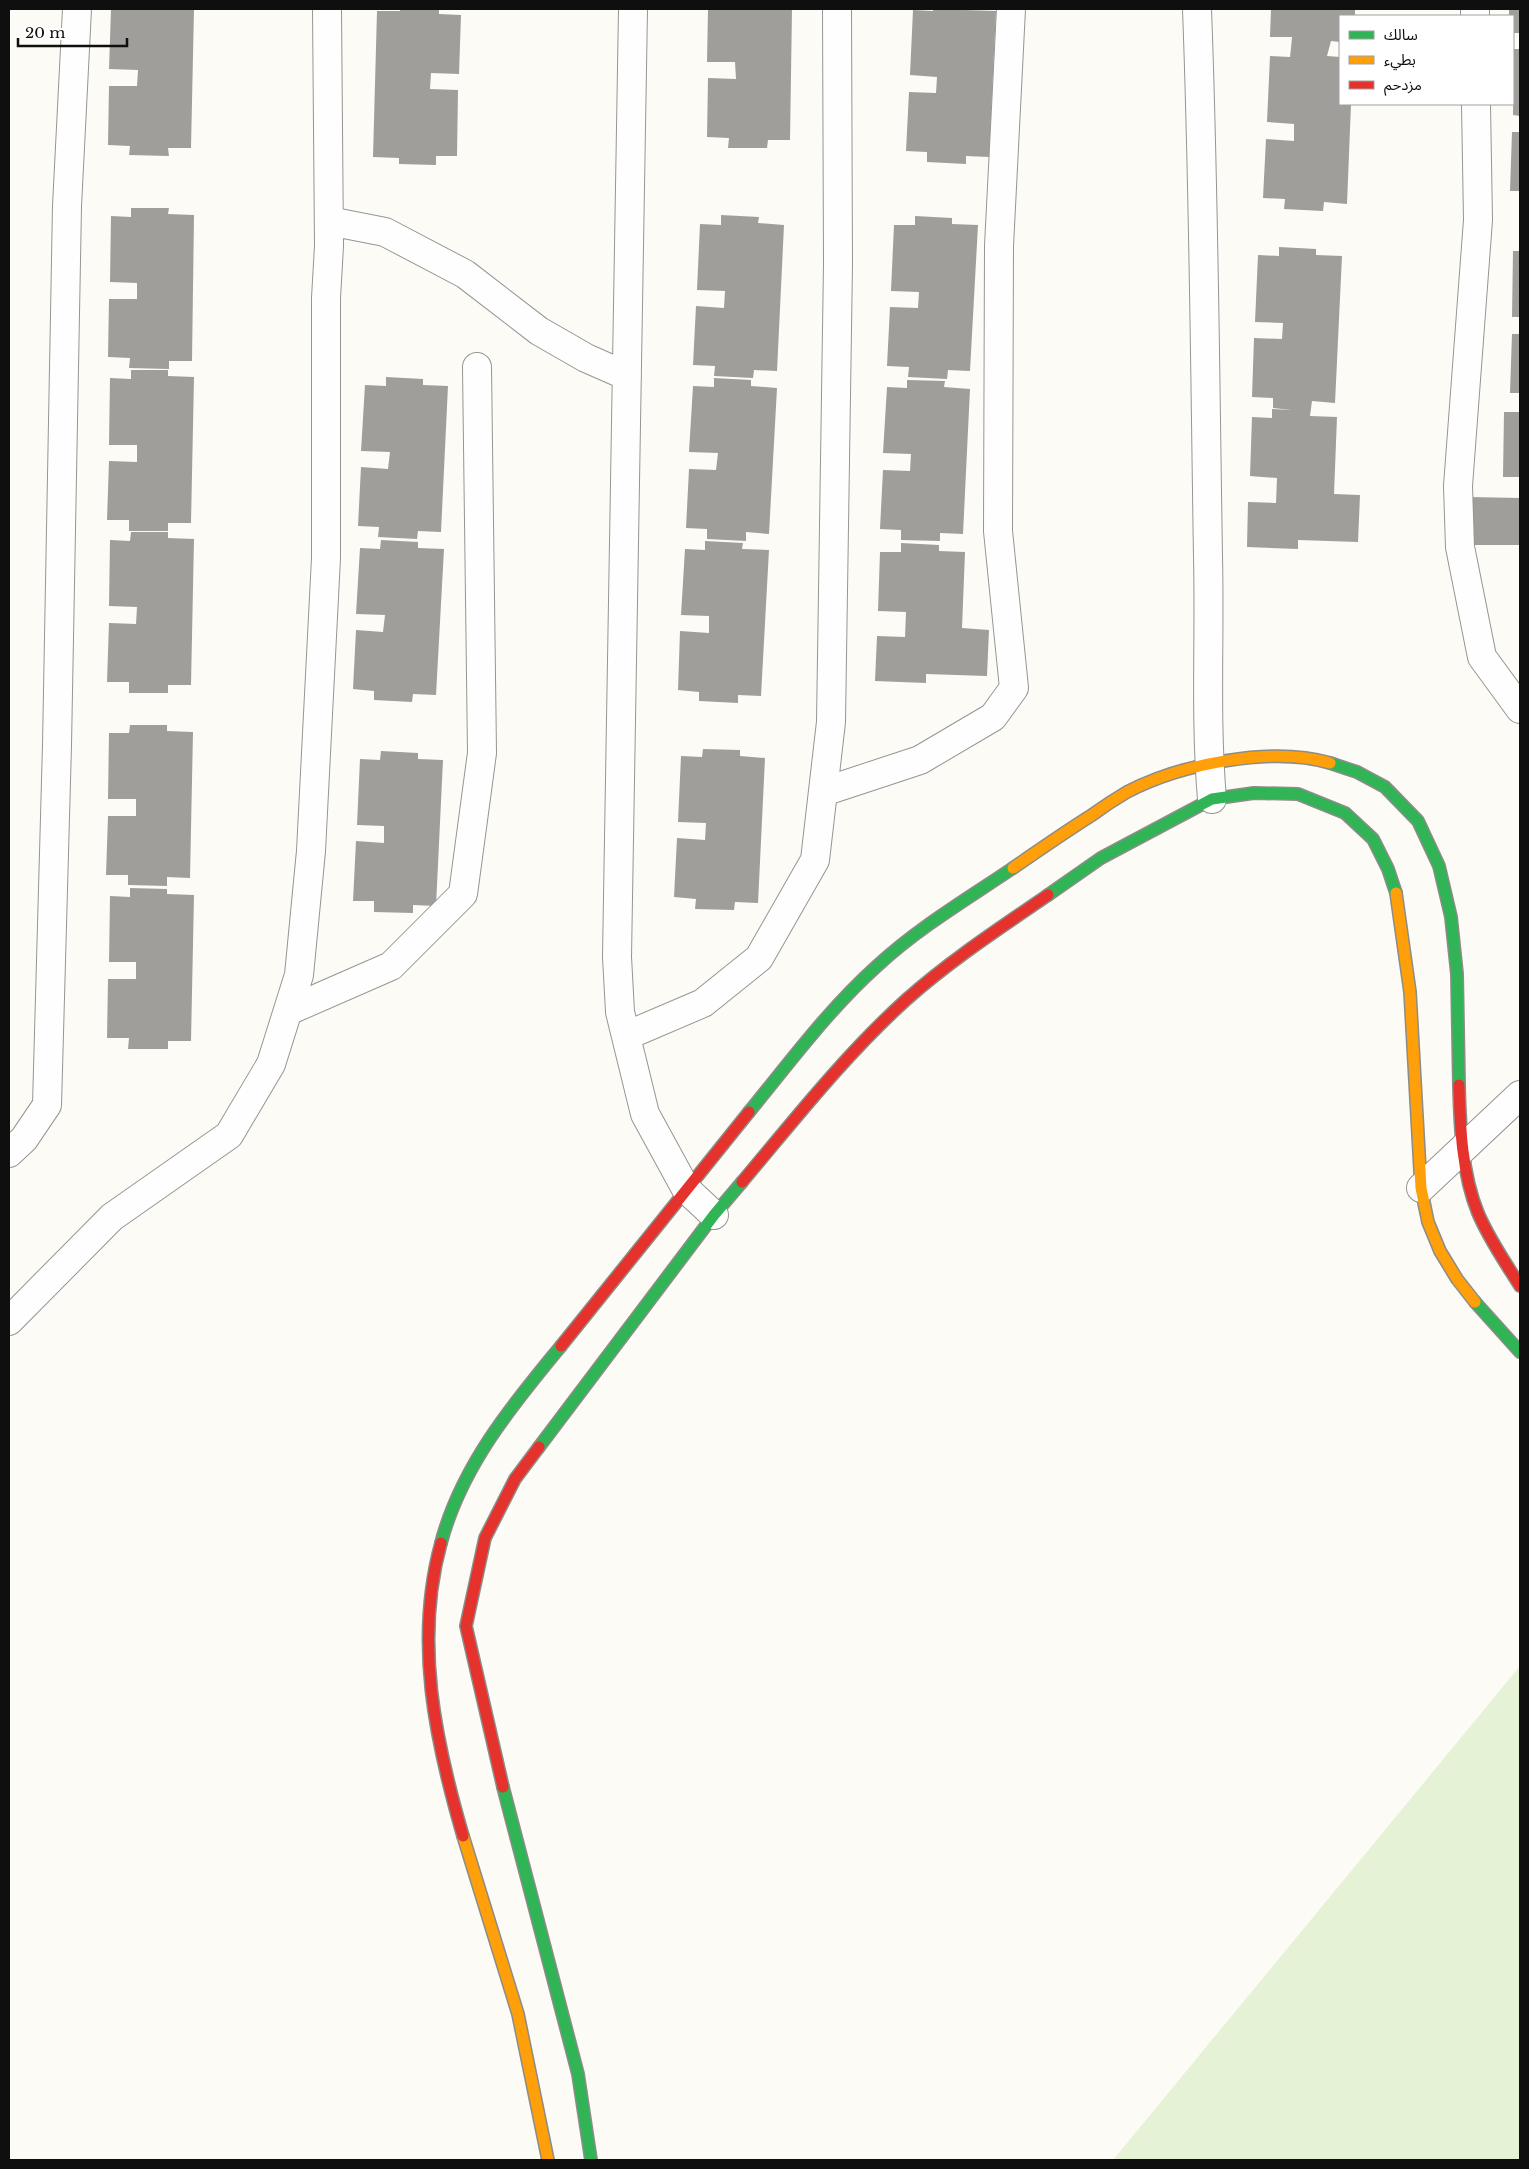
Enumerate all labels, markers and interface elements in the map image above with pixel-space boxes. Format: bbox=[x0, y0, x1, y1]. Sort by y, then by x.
scale bar bbox=[18, 15, 126, 47]
legend bbox=[1339, 15, 1514, 105]
text: 20 m bbox=[25, 23, 65, 42]
text: سالك bbox=[1384, 25, 1418, 44]
text: بطيء bbox=[1384, 50, 1416, 71]
text: مزدحم bbox=[1384, 75, 1422, 96]

